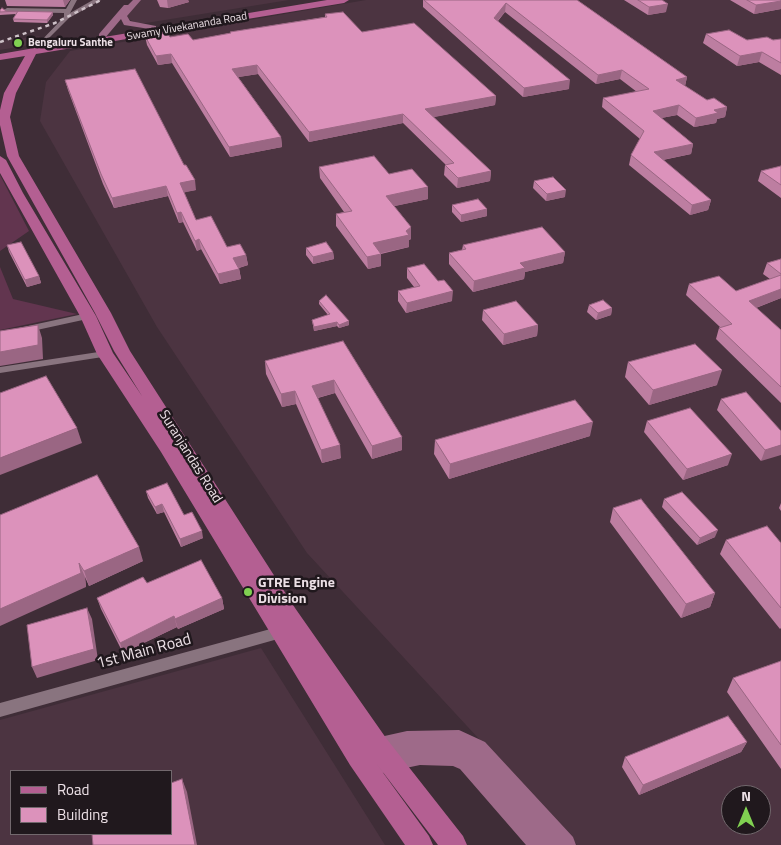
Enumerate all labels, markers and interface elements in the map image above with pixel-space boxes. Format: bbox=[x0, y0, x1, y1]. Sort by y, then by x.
street label: Swamy Vivekananda Road bbox=[126, 10, 248, 44]
place label: Bengaluru Santhe bbox=[28, 36, 113, 50]
marker: Bengaluru Santhe bbox=[12, 37, 24, 49]
street label: Suranjandas Road bbox=[155, 407, 225, 507]
place label: GTRE Engine Division bbox=[258, 576, 335, 608]
marker: GTRE Engine Division bbox=[242, 586, 254, 598]
street label: 1st Main Road bbox=[95, 630, 193, 674]
legend bbox=[10, 770, 172, 835]
text: Road bbox=[57, 778, 89, 801]
north arrow bbox=[721, 785, 771, 835]
text: N bbox=[741, 785, 751, 806]
text: Building bbox=[57, 803, 108, 826]

